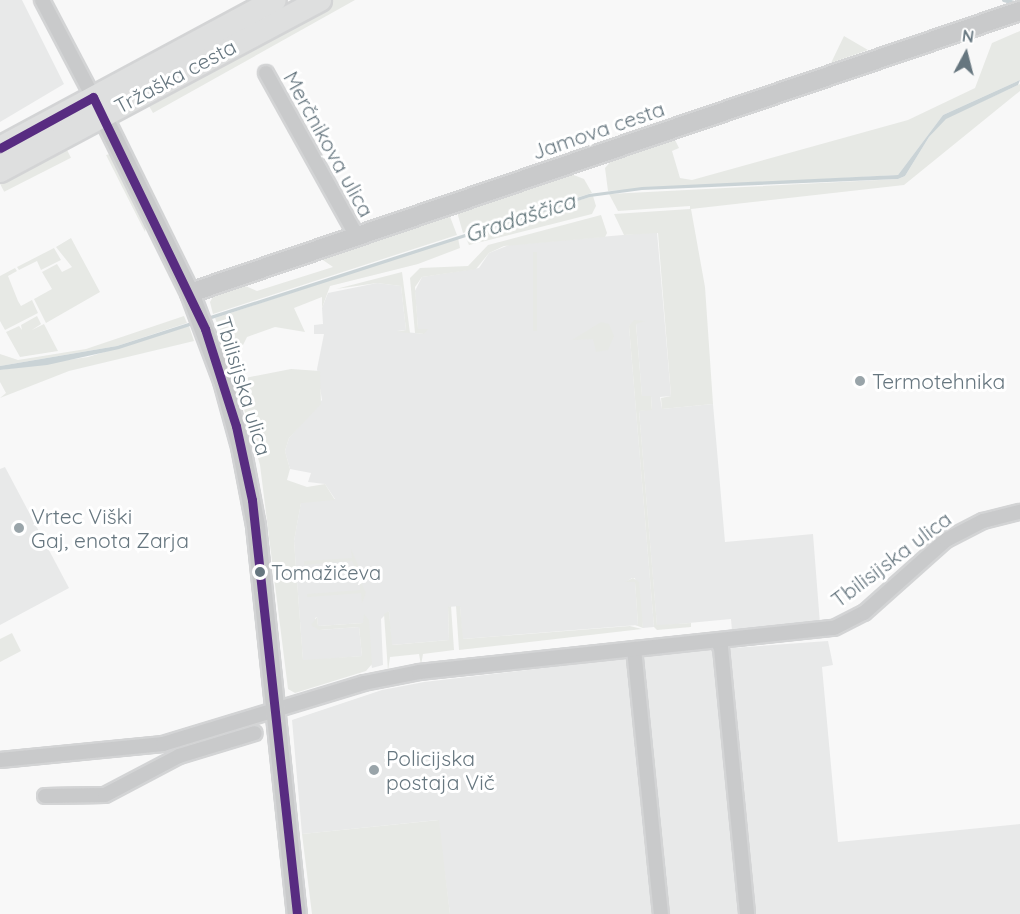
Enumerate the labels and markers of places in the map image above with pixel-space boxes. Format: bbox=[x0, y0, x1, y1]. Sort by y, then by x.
place label: Termotehnika bbox=[872, 368, 1005, 394]
marker: Termotehnika bbox=[853, 374, 867, 388]
place label: Vrtec Viški Gaj, enota Zarja bbox=[31, 503, 189, 553]
marker: Vrtec Viški Gaj, enota Zarja bbox=[12, 521, 26, 535]
place label: Tomažičeva bbox=[271, 560, 381, 584]
marker: Tomažičeva bbox=[254, 566, 266, 578]
place label: Policijska postaja Vič bbox=[386, 745, 495, 795]
marker: Policijska postaja Vič bbox=[367, 763, 381, 777]

